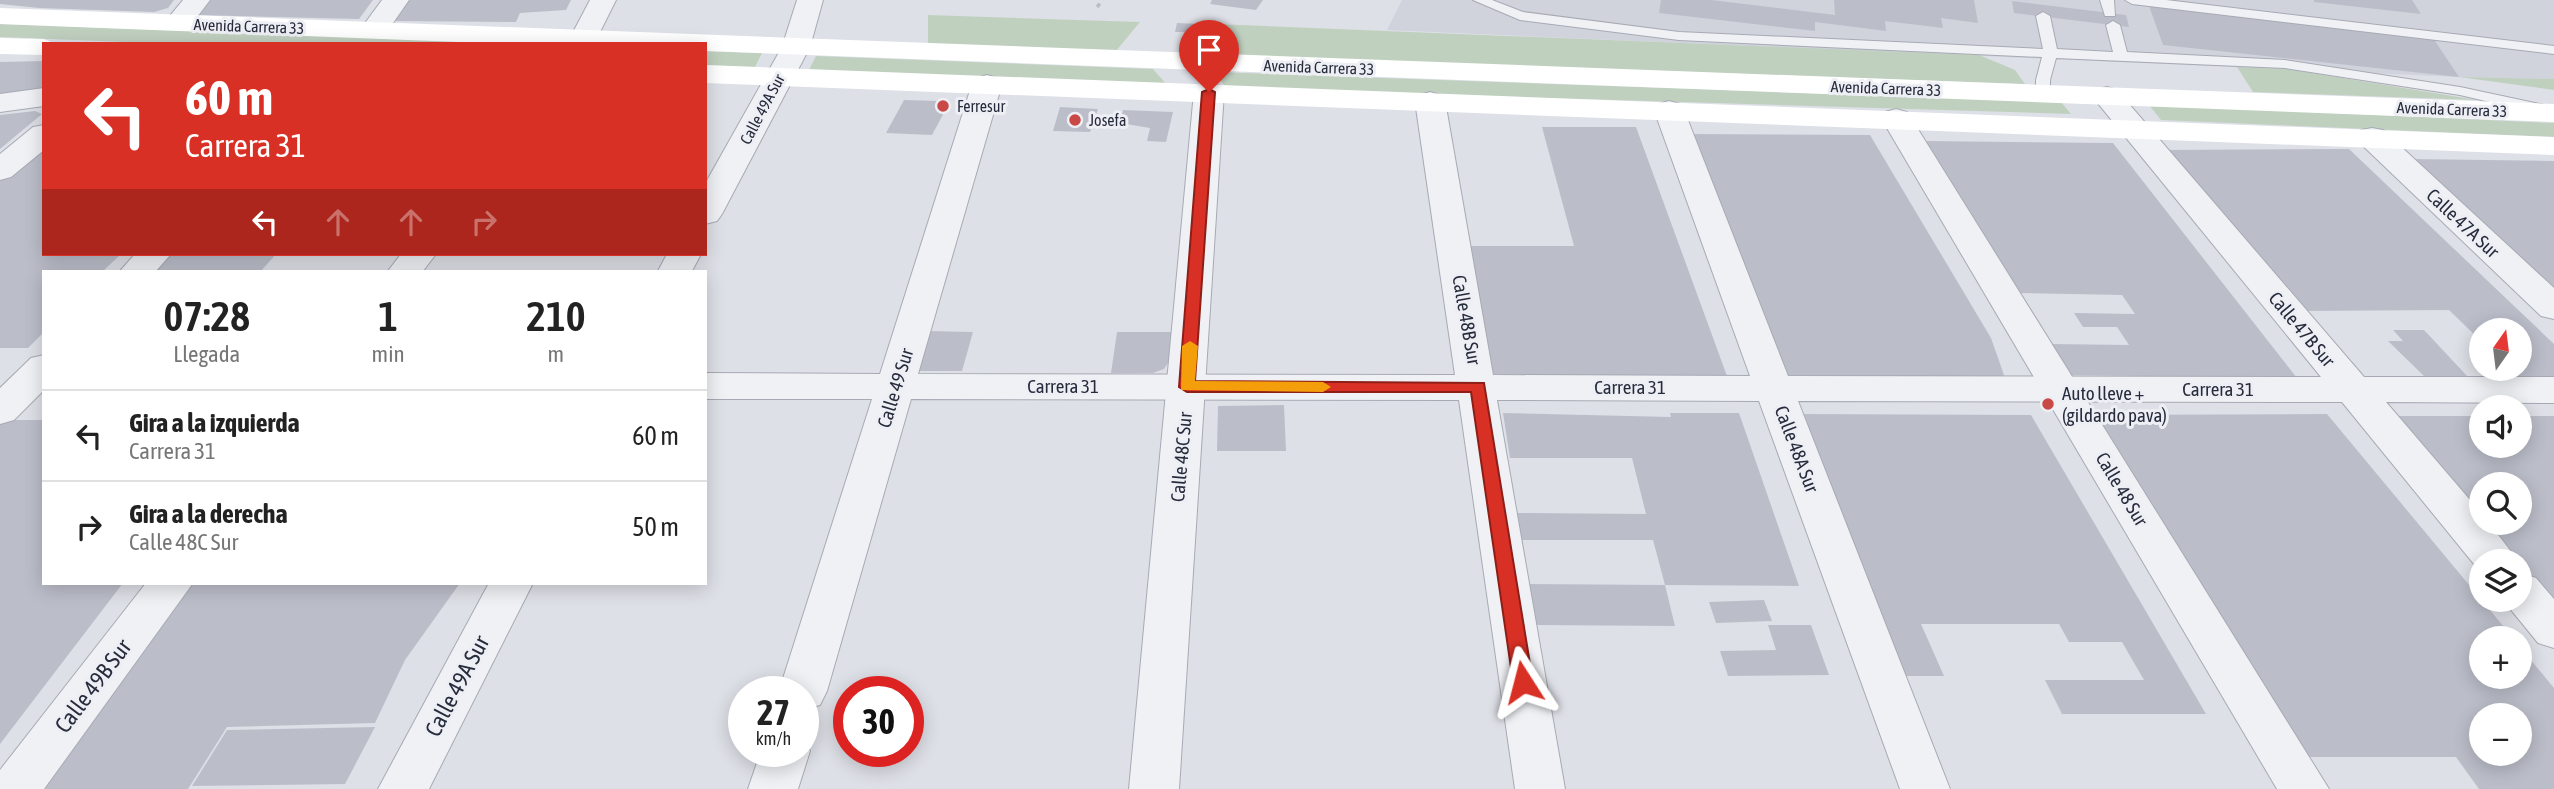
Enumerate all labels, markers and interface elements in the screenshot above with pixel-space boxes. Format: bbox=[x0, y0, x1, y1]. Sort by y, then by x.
street label: Avenida Carrera 33 bbox=[193, 15, 305, 37]
pin bbox=[1179, 20, 1239, 92]
icon: arrive bbox=[1190, 31, 1228, 69]
street label: Avenida Carrera 33 bbox=[1263, 56, 1375, 78]
text: 60 m bbox=[185, 69, 273, 125]
icon: left bbox=[70, 70, 161, 161]
street label: Calle 49A Sur bbox=[736, 71, 788, 147]
street label: Avenida Carrera 33 bbox=[1830, 77, 1942, 99]
place label: Ferresur bbox=[957, 97, 1005, 115]
marker: Ferresur bbox=[935, 98, 951, 114]
street label: Avenida Carrera 33 bbox=[2396, 98, 2508, 120]
place label: Josefa bbox=[1089, 111, 1126, 129]
marker: Josefa bbox=[1067, 112, 1083, 128]
text: Carrera 31 bbox=[185, 127, 306, 164]
street label: Calle 47A Sur bbox=[2422, 184, 2504, 262]
icon: left bbox=[246, 203, 284, 241]
icon: ahead bbox=[319, 203, 357, 241]
icon: ahead bbox=[392, 203, 430, 241]
icon: right bbox=[465, 203, 503, 241]
street label: Calle 48B Sur bbox=[1448, 273, 1486, 367]
street label: Calle 47B Sur bbox=[2264, 287, 2340, 371]
text: 07:28 bbox=[164, 292, 250, 340]
text: 1 bbox=[378, 292, 398, 340]
text: 210 bbox=[526, 292, 585, 340]
north arrow bbox=[2469, 318, 2532, 382]
map controls bbox=[2469, 318, 2532, 766]
text: Llegada bbox=[173, 341, 240, 367]
text: min bbox=[372, 341, 405, 367]
text: m bbox=[548, 341, 564, 367]
street label: Calle 49 Sur bbox=[873, 345, 918, 430]
street label: Carrera 31 bbox=[1027, 375, 1099, 397]
street label: Carrera 31 bbox=[1594, 376, 1666, 398]
street label: Carrera 31 bbox=[2182, 378, 2254, 400]
place label: Auto lleve + (gildardo pava) bbox=[2062, 382, 2167, 426]
button: sound bbox=[2469, 395, 2532, 458]
marker: Auto lleve + (gildardo pava) bbox=[2040, 396, 2056, 412]
street label: Calle 48A Sur bbox=[1770, 403, 1824, 496]
text: Gira a la izquierda bbox=[129, 408, 300, 438]
street label: Calle 48C Sur bbox=[1166, 411, 1196, 503]
icon: left bbox=[70, 417, 108, 455]
text: 60 m bbox=[632, 421, 679, 451]
text: Carrera 31 bbox=[129, 438, 216, 464]
street label: Calle 48 Sur bbox=[2092, 448, 2153, 530]
button: search bbox=[2469, 472, 2532, 535]
text: Gira a la derecha bbox=[129, 499, 288, 529]
icon: right bbox=[70, 508, 108, 546]
text: 50 m bbox=[632, 512, 679, 542]
text: Calle 48C Sur bbox=[129, 529, 238, 555]
button: layers bbox=[2469, 549, 2532, 612]
button: + bbox=[2469, 626, 2532, 689]
street label: Calle 49A Sur bbox=[420, 630, 495, 741]
street label: Calle 49B Sur bbox=[50, 633, 137, 738]
position arrow bbox=[1486, 645, 1560, 719]
speed limit sign: 30 bbox=[833, 676, 924, 767]
text: 27 bbox=[757, 692, 790, 732]
button: − bbox=[2469, 703, 2532, 766]
text: km/h bbox=[756, 728, 791, 749]

